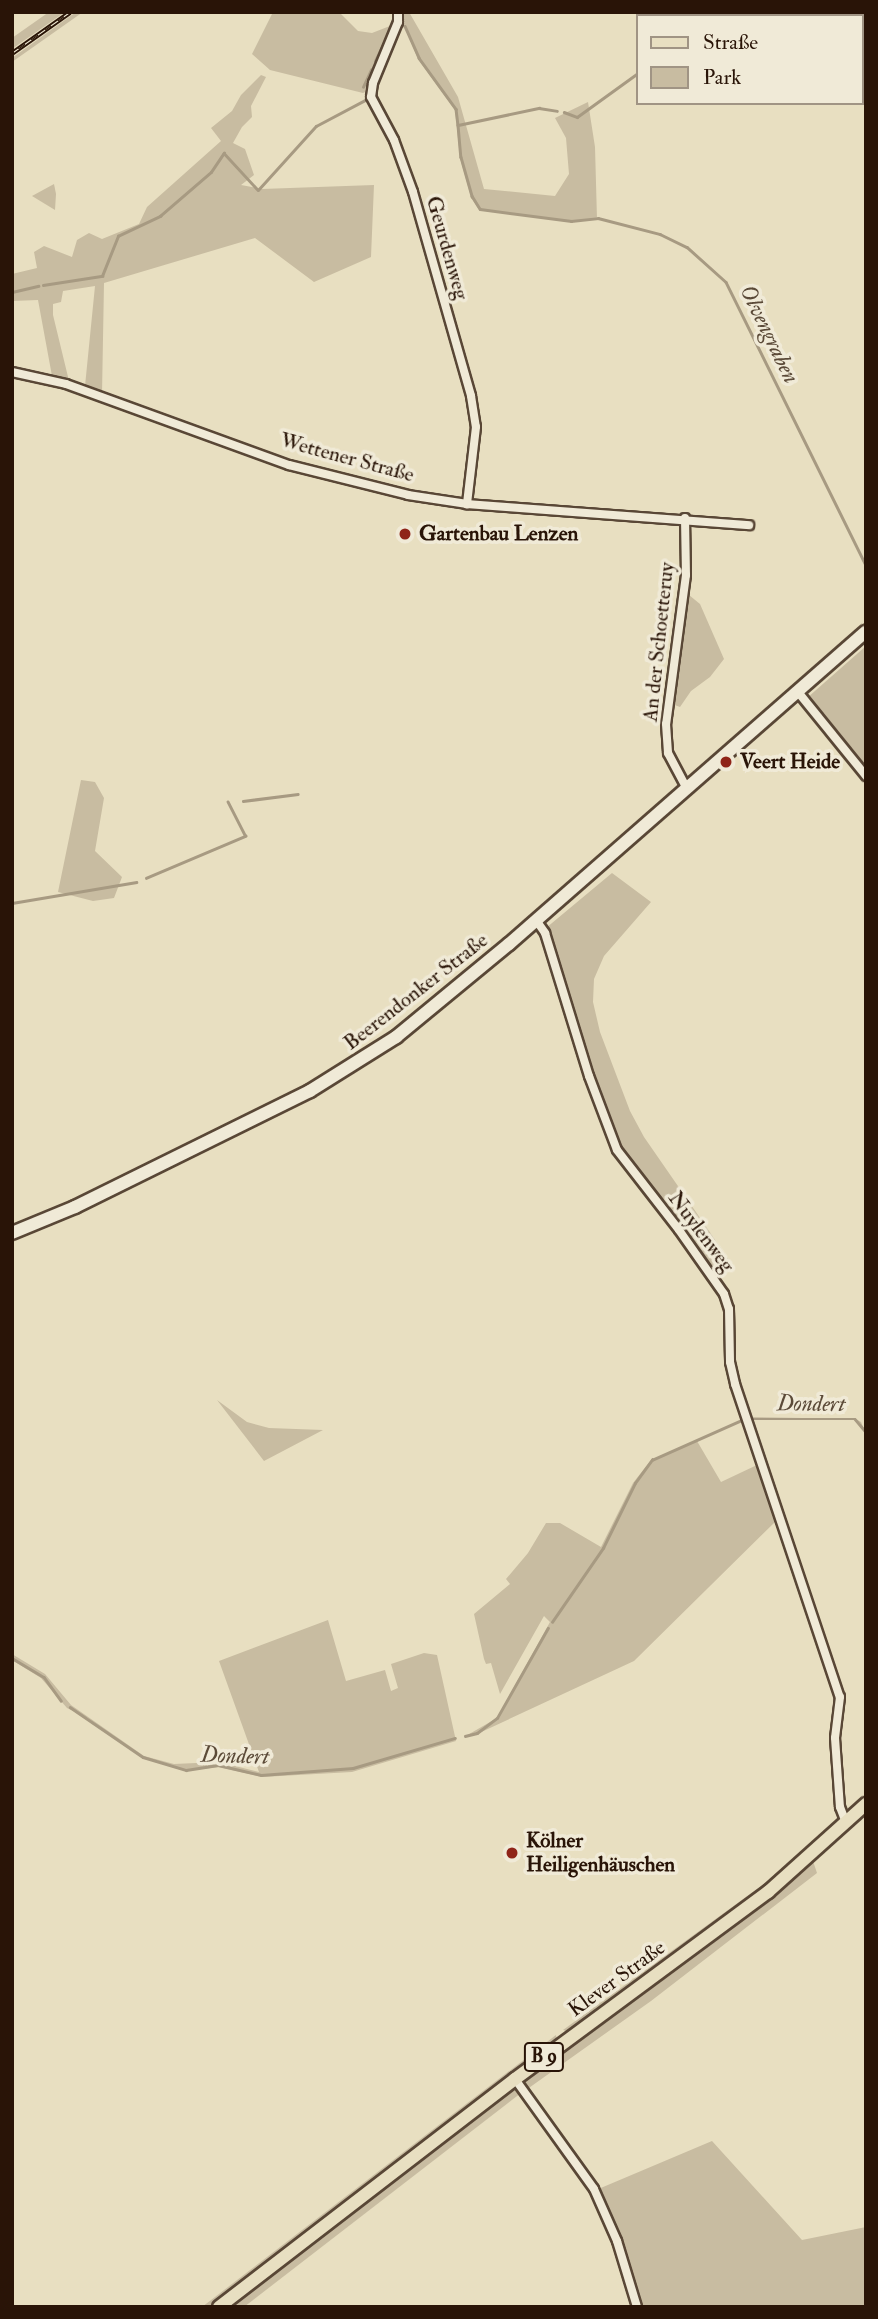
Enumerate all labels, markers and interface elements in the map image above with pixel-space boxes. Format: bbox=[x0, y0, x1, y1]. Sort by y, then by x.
legend bbox=[636, 14, 864, 105]
text: Straße bbox=[703, 29, 758, 56]
text: Park bbox=[703, 64, 741, 91]
street label: Geurdenweg bbox=[420, 193, 474, 303]
water label: Olvengraben bbox=[733, 280, 805, 388]
street label: Wettener Straße bbox=[277, 428, 417, 488]
place label: Gartenbau Lenzen bbox=[419, 521, 578, 547]
marker: Gartenbau Lenzen bbox=[397, 526, 413, 542]
street label: An der Schoetteruy bbox=[638, 561, 680, 723]
place label: Veert Heide bbox=[740, 749, 840, 775]
marker: Veert Heide bbox=[718, 754, 734, 770]
street label: Beerendonker Straße bbox=[339, 928, 493, 1056]
street label: Nuylenweg bbox=[662, 1187, 740, 1277]
water label: Dondert bbox=[777, 1390, 845, 1418]
water label: Dondert bbox=[200, 1741, 270, 1771]
place label: Kölner Heiligenhäuschen bbox=[526, 1828, 675, 1878]
marker: Kölner Heiligenhäuschen bbox=[504, 1845, 520, 1861]
street label: Klever Straße bbox=[564, 1935, 670, 2023]
road number: B 9 bbox=[523, 2041, 565, 2072]

